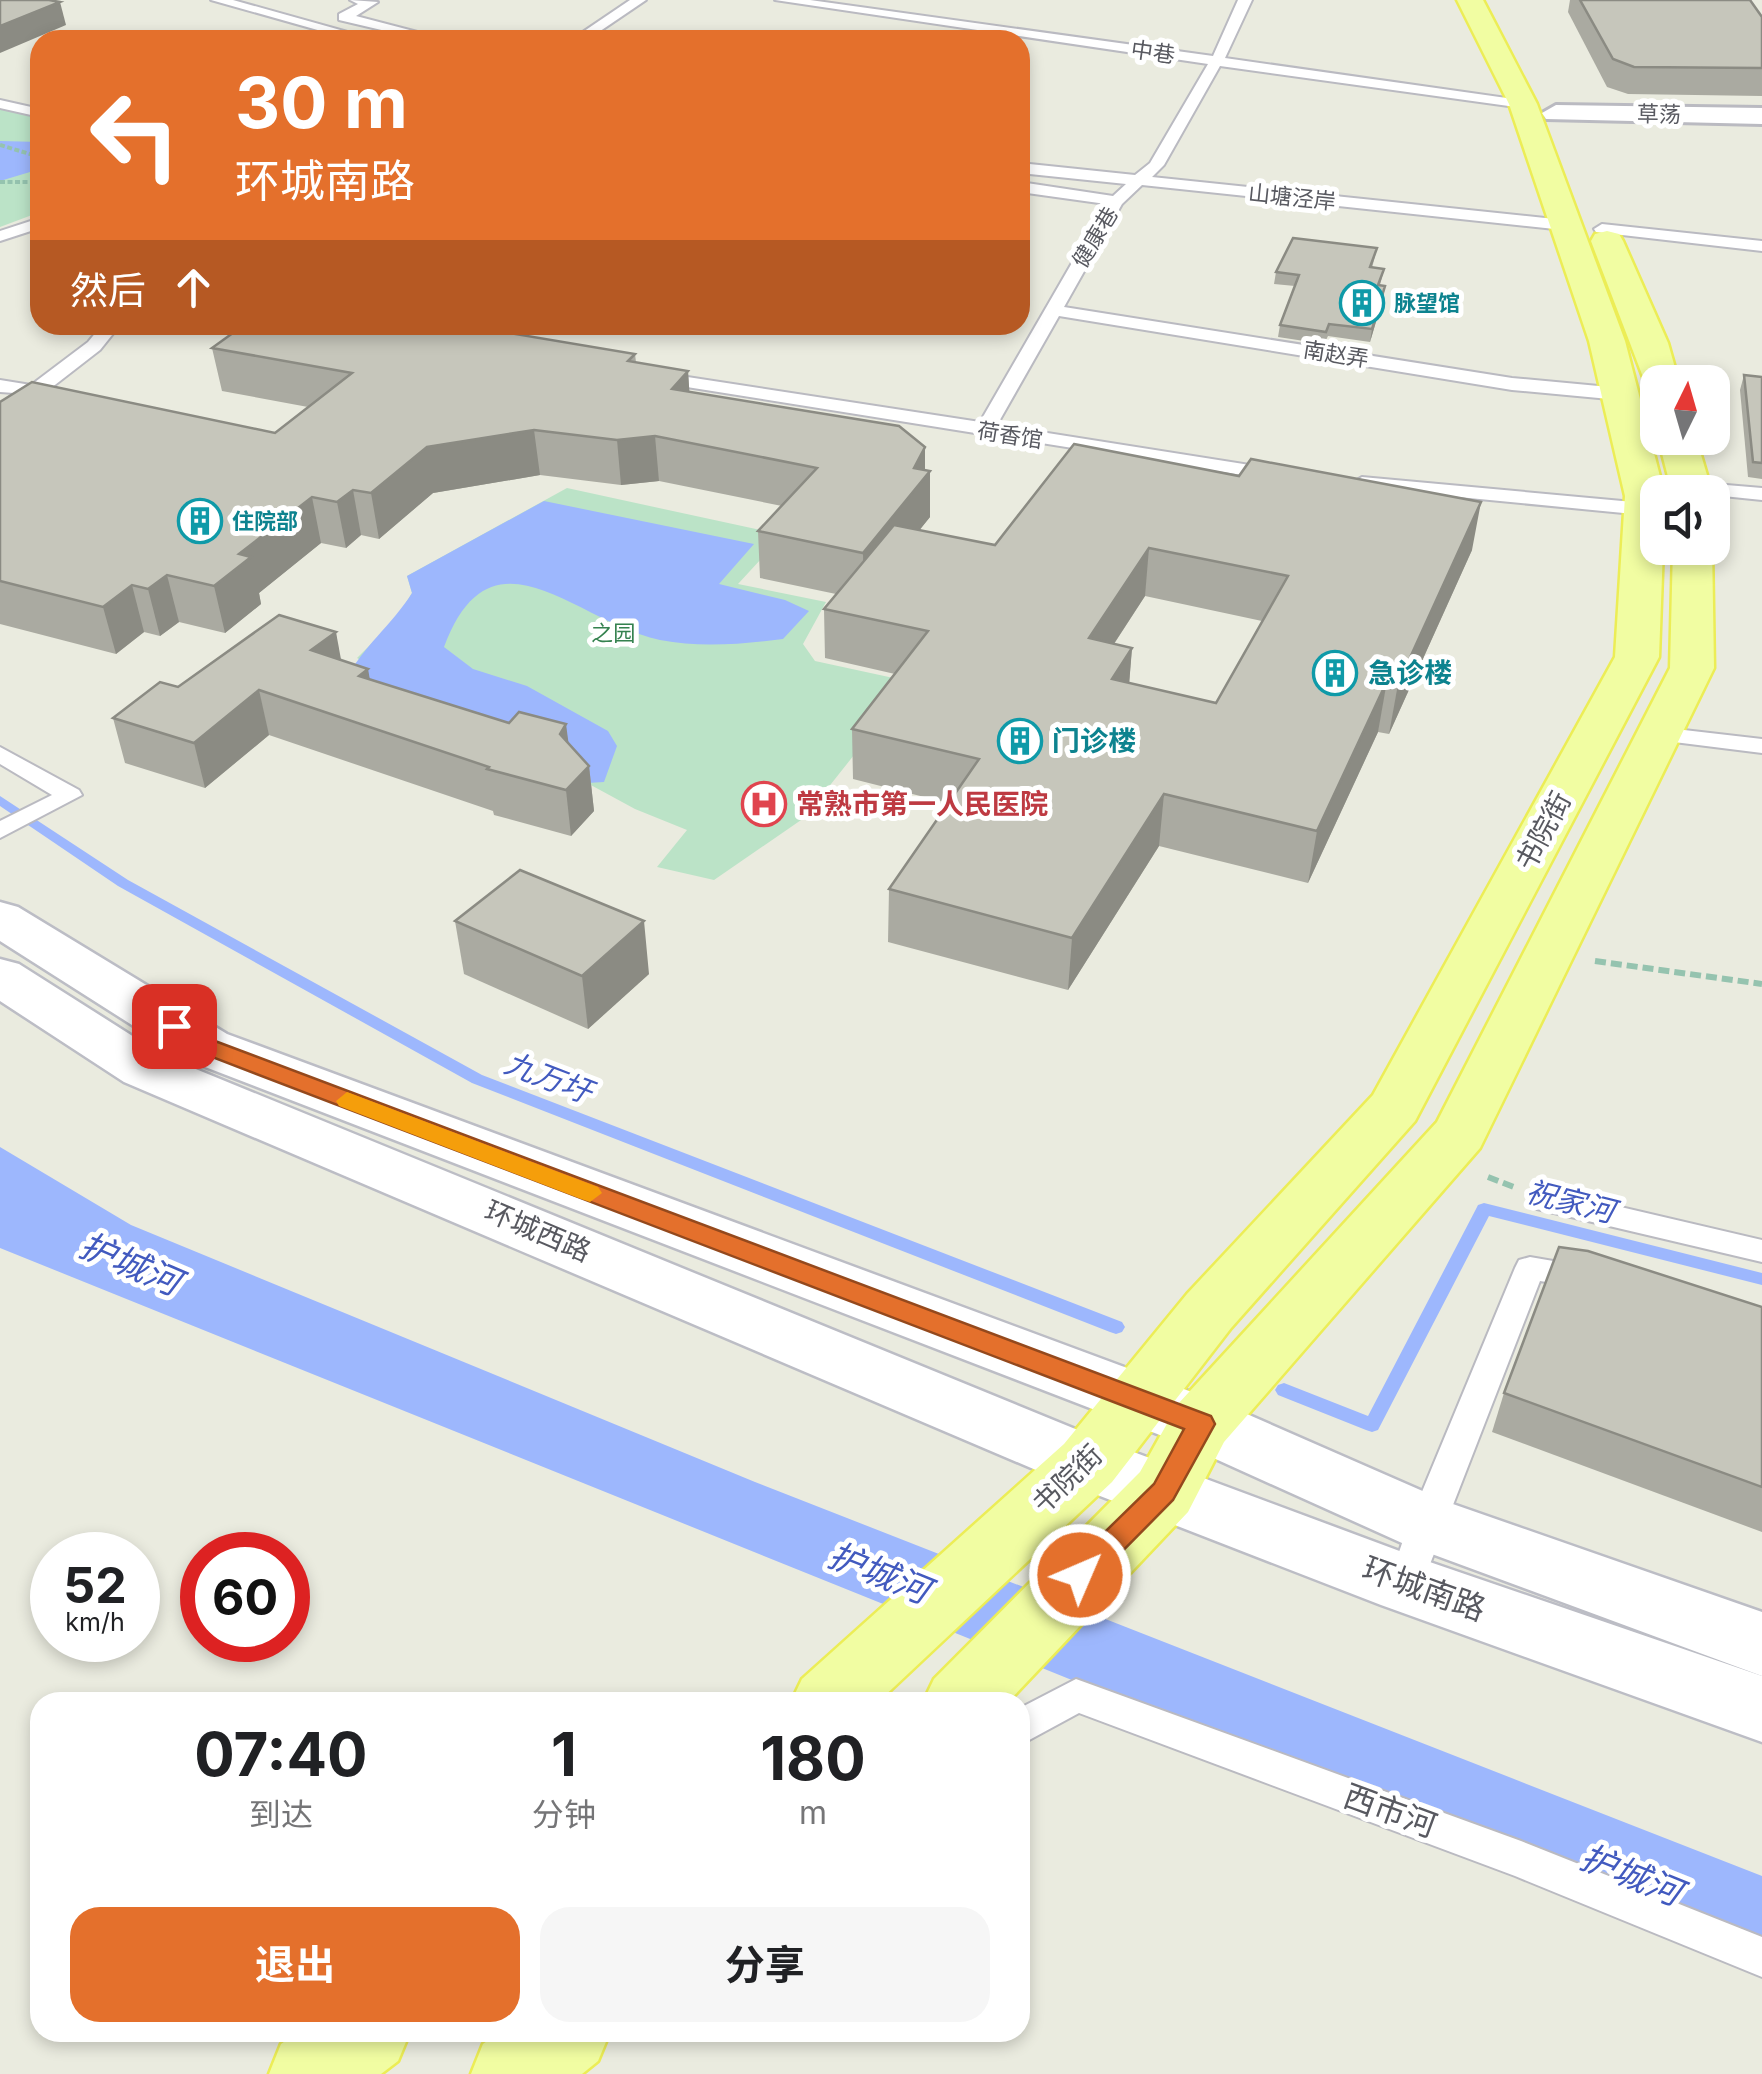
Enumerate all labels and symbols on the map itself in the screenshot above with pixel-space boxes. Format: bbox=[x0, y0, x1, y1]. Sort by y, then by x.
street label: 中巷 bbox=[1129, 36, 1177, 68]
street label: 草荡 bbox=[1637, 101, 1681, 127]
street label: 山塘泾岸 bbox=[1247, 179, 1337, 215]
street label: 健康巷 bbox=[1067, 202, 1123, 272]
building icon: 脉望馆 bbox=[1339, 280, 1385, 326]
place label: 脉望馆 bbox=[1394, 290, 1460, 316]
street label: 南赵弄 bbox=[1301, 336, 1371, 372]
north arrow bbox=[1640, 365, 1730, 455]
street label: 荷香馆 bbox=[975, 417, 1045, 453]
building icon: 住院部 bbox=[177, 498, 223, 544]
place label: 住院部 bbox=[232, 508, 298, 534]
park label: 之园 bbox=[591, 620, 635, 646]
building icon: 急诊楼 bbox=[1312, 650, 1358, 696]
place label: 急诊楼 bbox=[1368, 656, 1452, 690]
building icon: 门诊楼 bbox=[997, 718, 1043, 764]
place label: 门诊楼 bbox=[1052, 724, 1136, 758]
hospital icon: 常熟市第一人民医院 bbox=[741, 781, 787, 827]
street label: 书院街 bbox=[1508, 786, 1578, 876]
place label: 常熟市第一人民医院 bbox=[796, 787, 1048, 821]
pin bbox=[132, 984, 217, 1069]
water label: 九万圩 bbox=[500, 1044, 601, 1111]
water label: 祝家河 bbox=[1522, 1173, 1623, 1231]
street label: 环城西路 bbox=[480, 1193, 596, 1269]
water label: 护城河 bbox=[74, 1223, 192, 1305]
street label: 书院街 bbox=[1025, 1438, 1109, 1520]
position arrow bbox=[1028, 1523, 1132, 1627]
speed limit sign: 60 bbox=[180, 1532, 310, 1662]
water label: 护城河 bbox=[823, 1533, 941, 1613]
street label: 环城南路 bbox=[1357, 1548, 1491, 1629]
street label: 西市河 bbox=[1338, 1776, 1442, 1845]
water label: 护城河 bbox=[1575, 1835, 1693, 1915]

